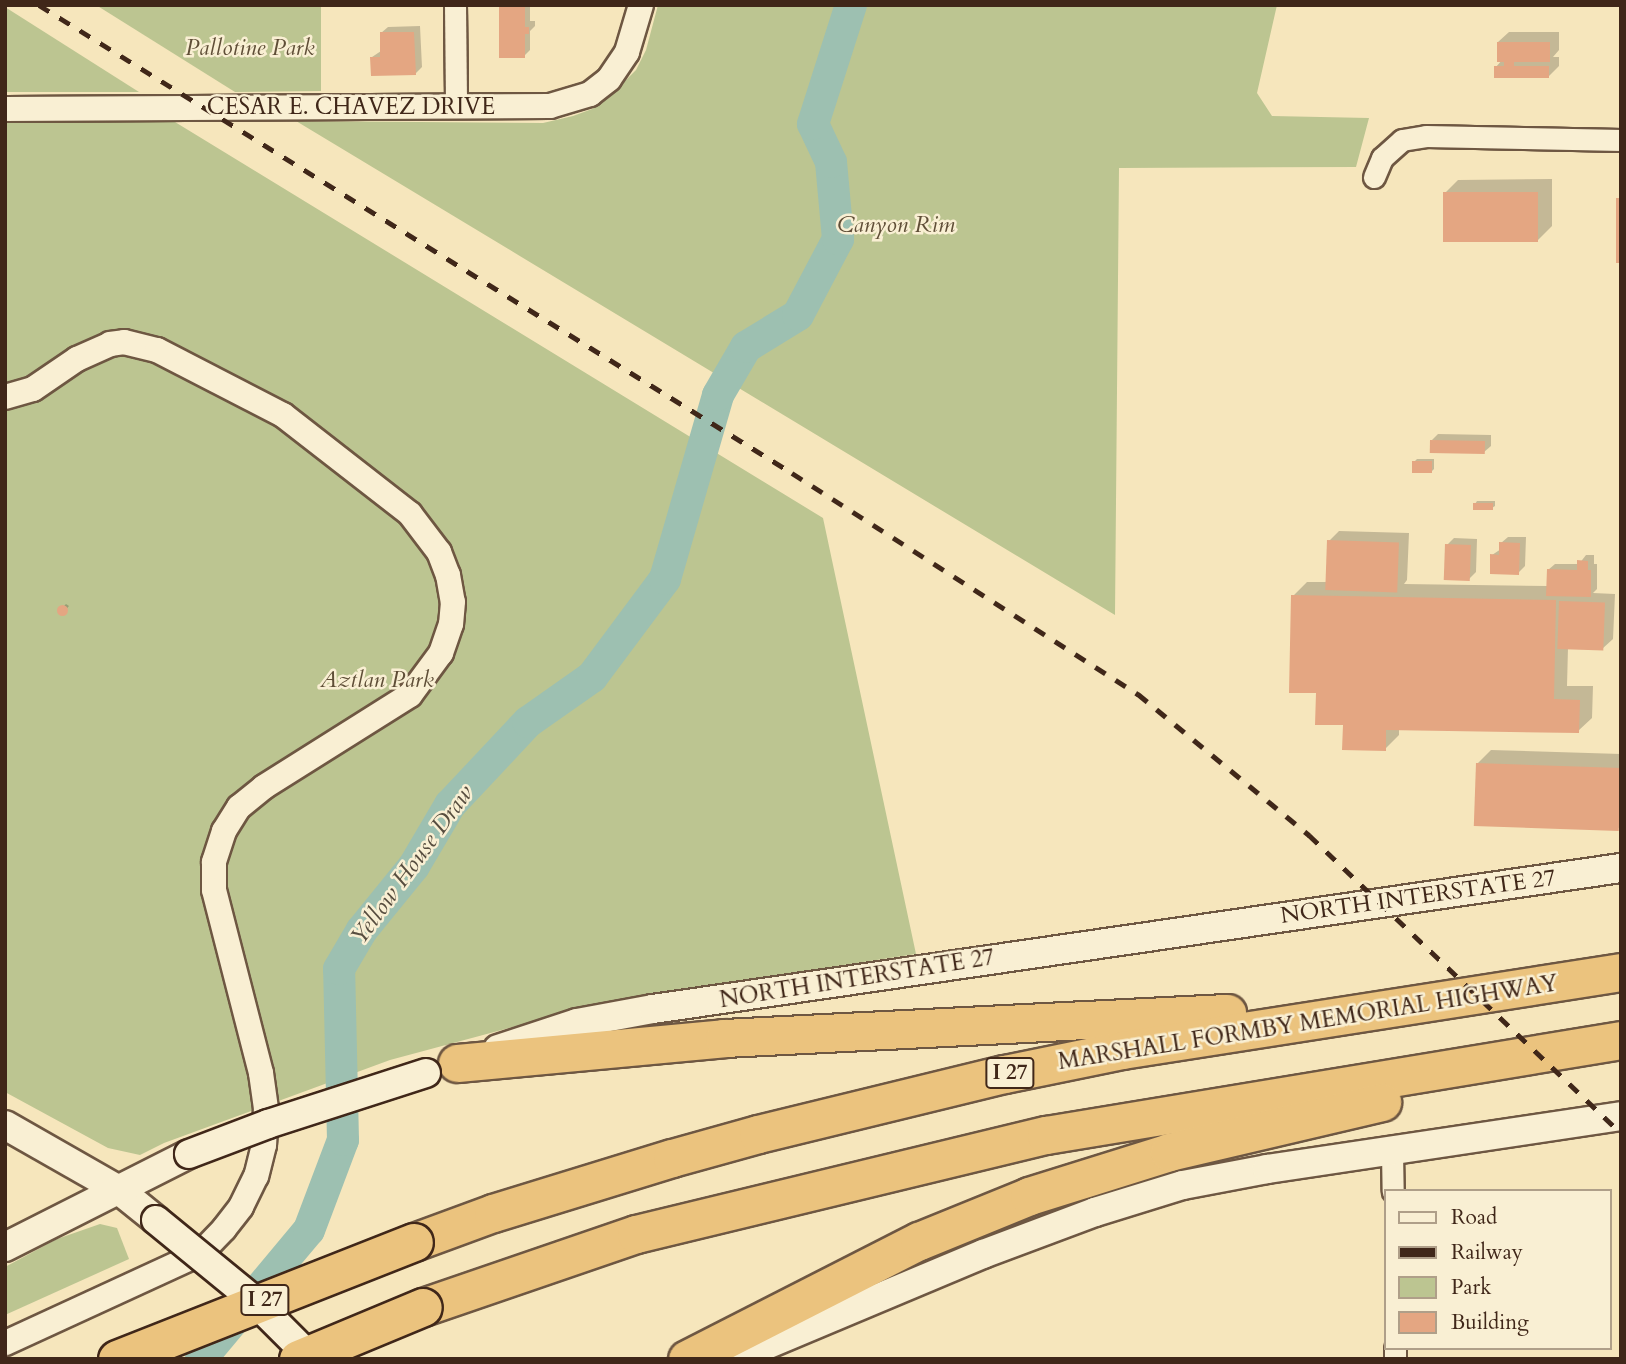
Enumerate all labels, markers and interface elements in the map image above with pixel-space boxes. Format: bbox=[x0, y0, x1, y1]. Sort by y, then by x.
park label: Pallotine Park bbox=[185, 34, 315, 62]
street label: CESAR E. CHAVEZ DRIVE bbox=[207, 93, 495, 121]
park label: Canyon Rim bbox=[837, 211, 955, 239]
park label: Aztlan Park bbox=[320, 666, 434, 694]
water label: Yellow House Draw bbox=[344, 780, 480, 950]
street label: NORTH INTERSTATE 27 bbox=[1279, 864, 1557, 930]
street label: NORTH INTERSTATE 27 bbox=[718, 944, 996, 1014]
street label: MARSHALL FORMBY MEMORIAL HIGHWAY bbox=[1056, 970, 1560, 1076]
road number: I 27 bbox=[984, 1056, 1036, 1090]
legend bbox=[1384, 1189, 1612, 1350]
text: Road bbox=[1451, 1203, 1497, 1232]
text: Railway bbox=[1451, 1238, 1523, 1267]
text: Park bbox=[1451, 1273, 1491, 1302]
road number: I 27 bbox=[239, 1282, 291, 1318]
text: Building bbox=[1451, 1308, 1529, 1337]

